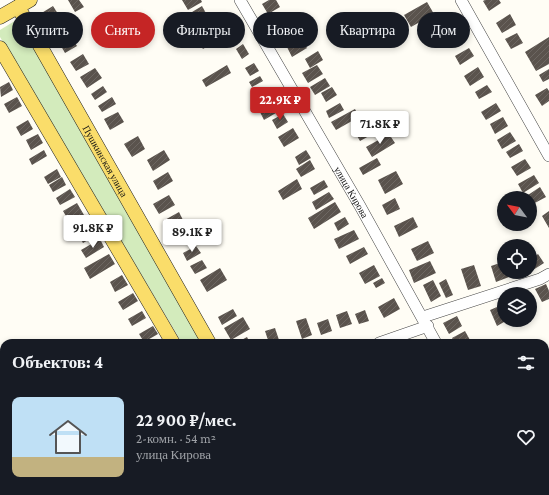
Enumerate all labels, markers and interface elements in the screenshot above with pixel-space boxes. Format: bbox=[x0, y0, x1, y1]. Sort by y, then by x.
chip: Купить bbox=[12, 12, 83, 48]
chip: Снять bbox=[91, 12, 155, 48]
chip: Фильтры bbox=[163, 12, 245, 48]
chip: Новое bbox=[253, 12, 318, 48]
chip: Квартира bbox=[326, 12, 409, 48]
chip: Дом bbox=[417, 12, 470, 48]
pin: 22.9K ₽ bbox=[243, 87, 317, 121]
text: 22.9K ₽ bbox=[259, 92, 301, 107]
pin: 71.8K ₽ bbox=[343, 111, 417, 145]
text: 71.8K ₽ bbox=[360, 116, 400, 131]
street label: Пушкинская улица bbox=[81, 123, 130, 199]
street label: улица Кирова bbox=[332, 164, 371, 220]
north arrow bbox=[497, 191, 537, 231]
map controls bbox=[497, 191, 537, 327]
pin: 91.8K ₽ bbox=[56, 215, 130, 249]
pin: 89.1K ₽ bbox=[155, 219, 229, 253]
text: 91.8K ₽ bbox=[72, 220, 114, 235]
text: 89.1K ₽ bbox=[172, 224, 212, 239]
button: locate bbox=[497, 239, 537, 279]
button: layers bbox=[497, 287, 537, 327]
icon: filters bbox=[515, 352, 537, 374]
text: Объектов: 4 bbox=[12, 353, 103, 372]
text: 22 900 ₽/мес. bbox=[136, 411, 236, 430]
icon: home bbox=[44, 413, 92, 461]
icon: heart bbox=[515, 426, 537, 448]
text: 2-комн. · 54 m² bbox=[136, 431, 216, 446]
text: улица Кирова bbox=[136, 447, 211, 462]

